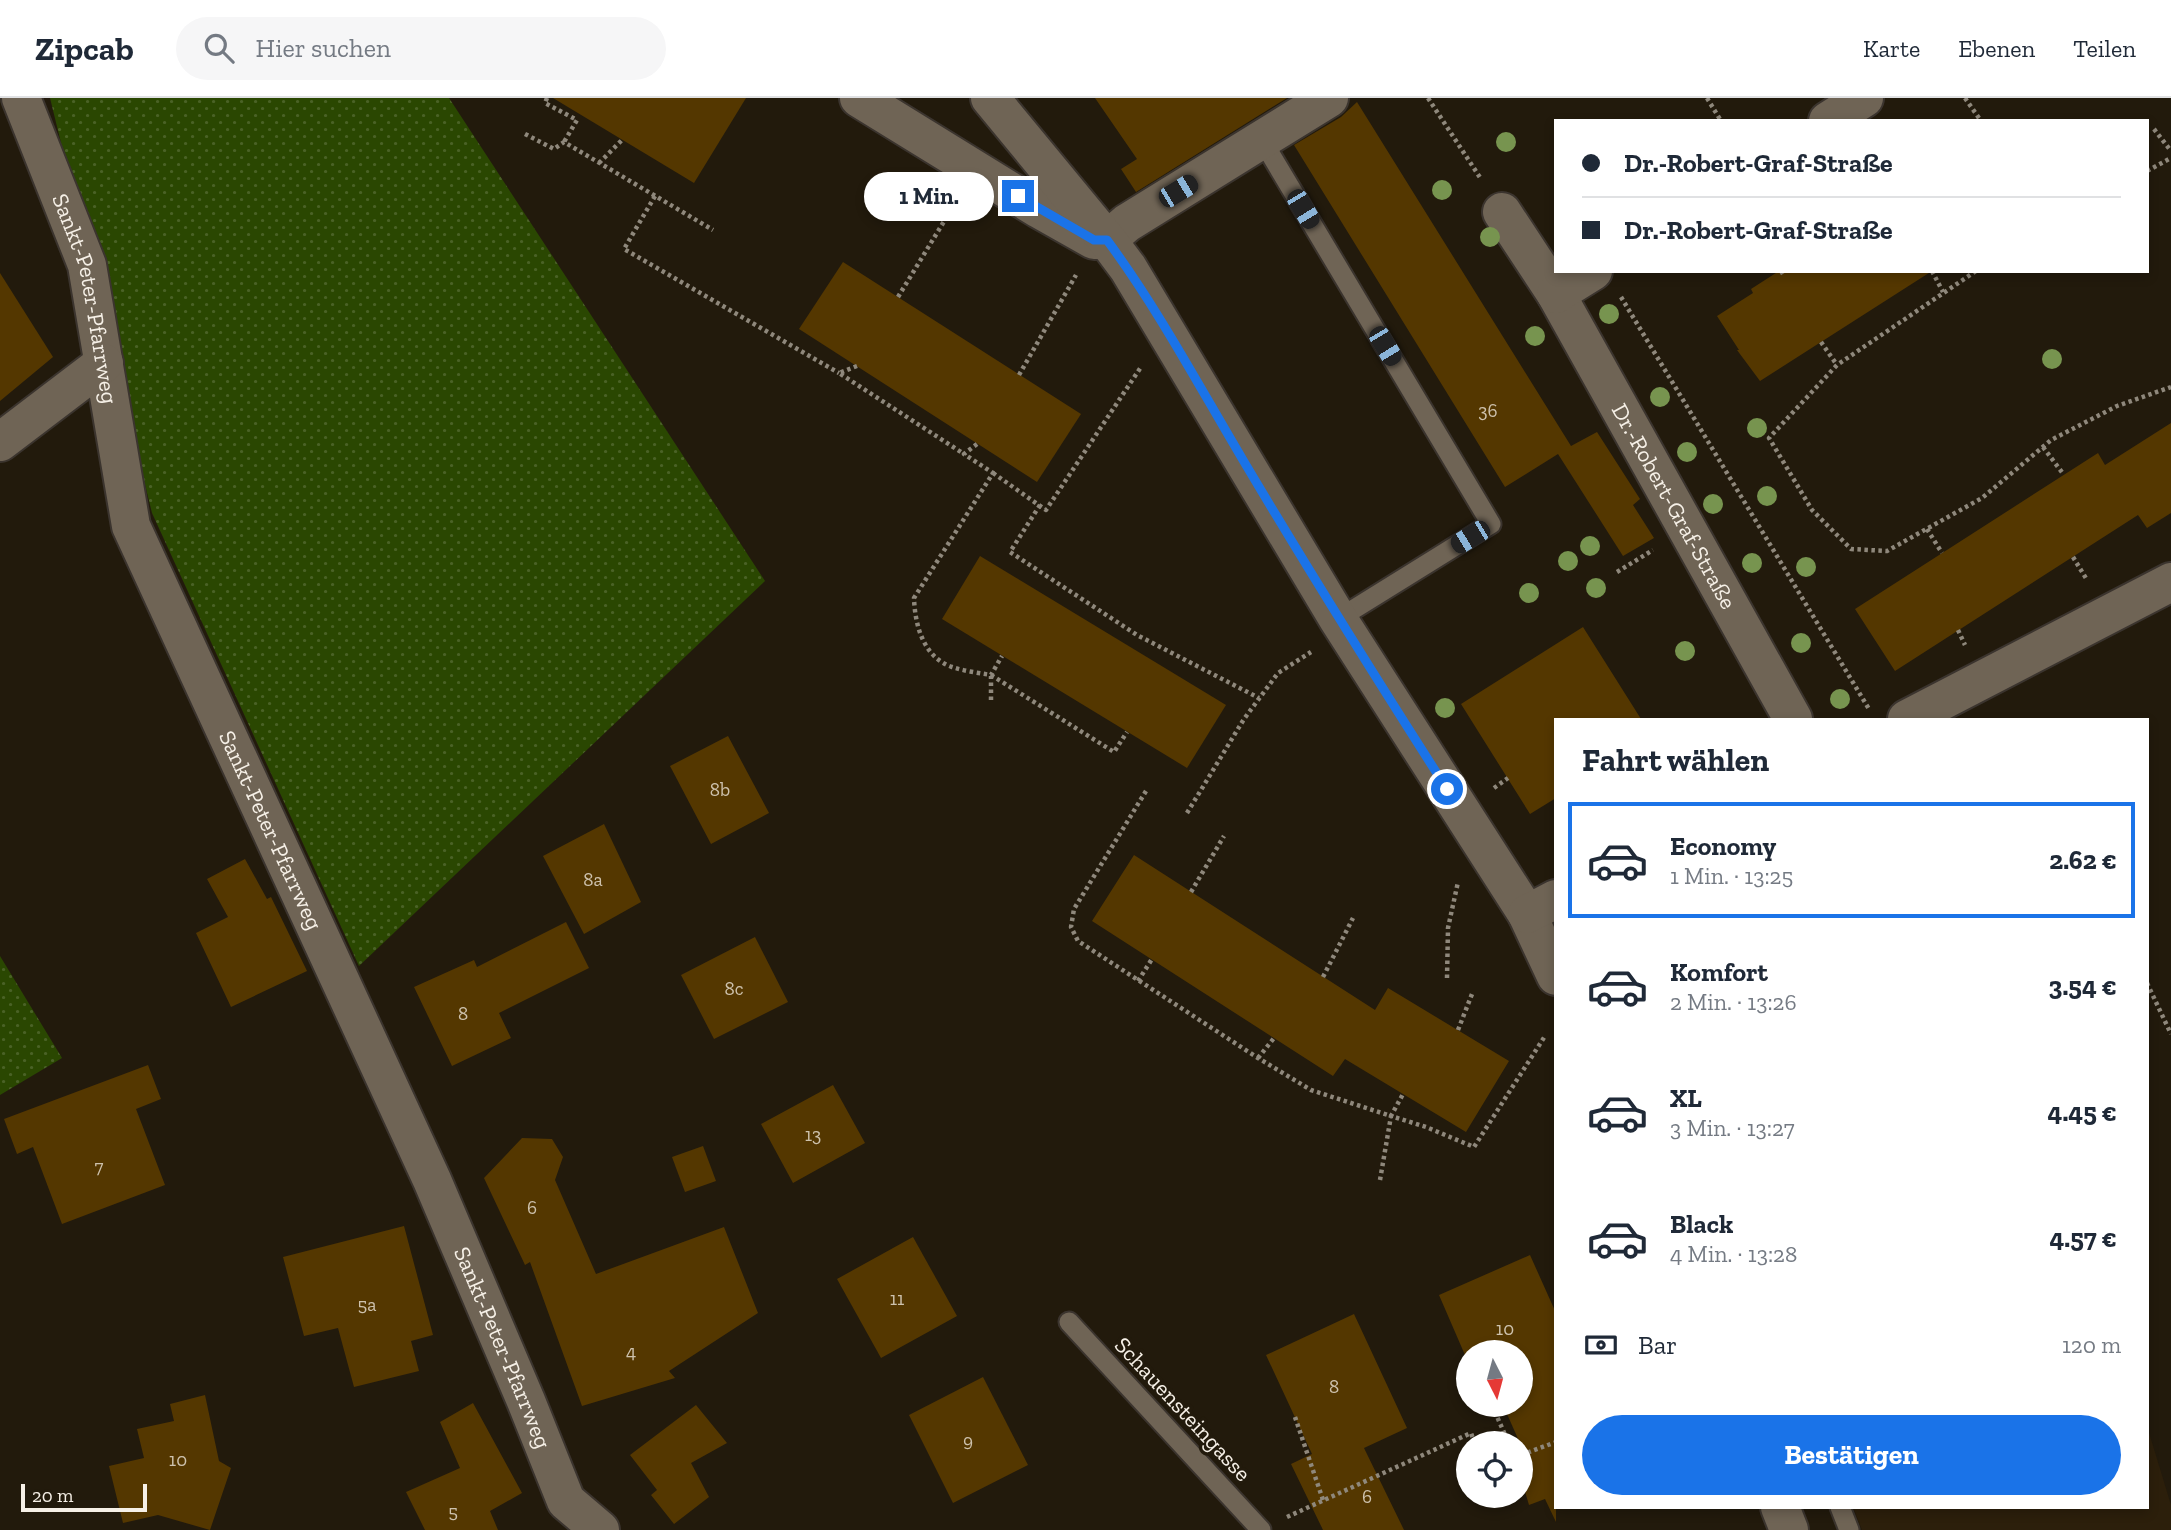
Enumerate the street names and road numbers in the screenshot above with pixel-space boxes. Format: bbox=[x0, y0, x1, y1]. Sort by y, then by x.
street label: Sankt-Peter-Pfarrweg bbox=[46, 189, 124, 406]
street label: Dr.-Robert-Graf-Straße bbox=[1606, 398, 1743, 614]
street label: Sankt-Peter-Pfarrweg bbox=[213, 726, 329, 935]
street label: Sankt-Peter-Pfarrweg bbox=[448, 1242, 558, 1453]
street label: Schauensteingasse bbox=[1109, 1331, 1257, 1487]

